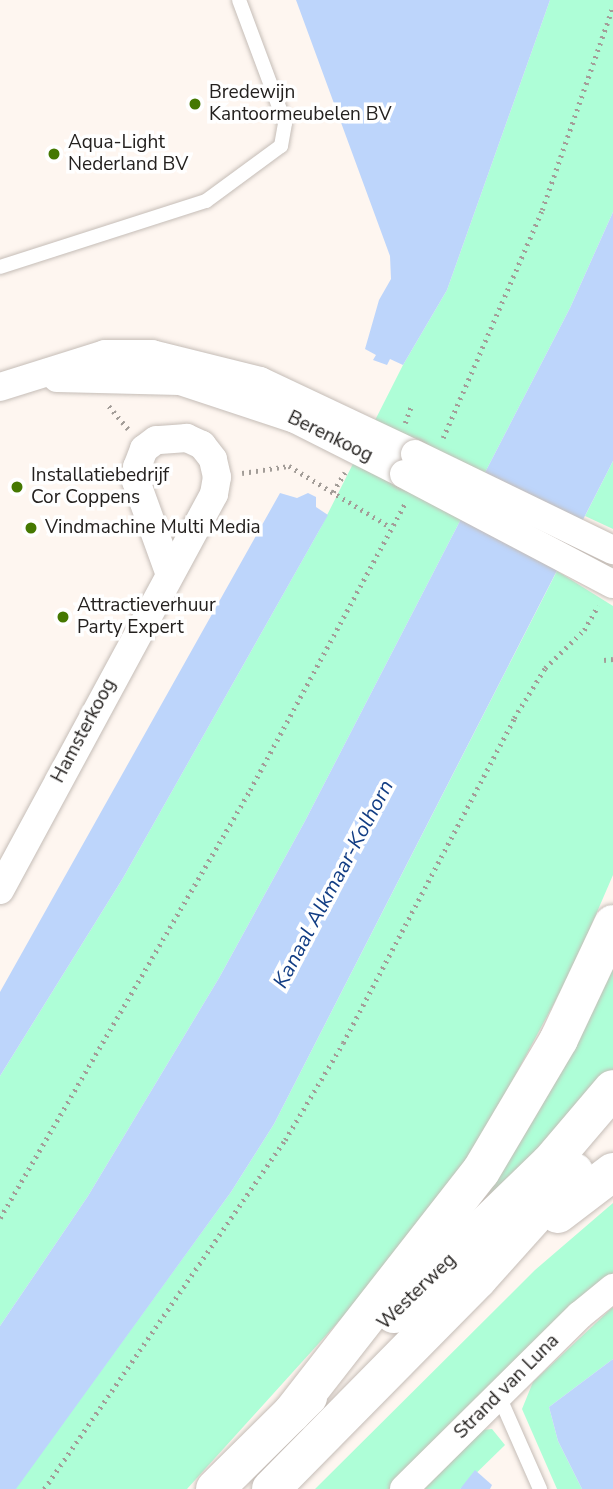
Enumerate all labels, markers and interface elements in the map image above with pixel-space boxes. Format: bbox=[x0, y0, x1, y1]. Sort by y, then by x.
place label: Bredewijn Kantoormeubelen BV bbox=[209, 82, 391, 126]
marker: Bredewijn Kantoormeubelen BV bbox=[187, 96, 203, 112]
place label: Aqua-Light Nederland BV bbox=[68, 132, 188, 176]
marker: Aqua-Light Nederland BV bbox=[46, 146, 62, 162]
street label: Berenkoog bbox=[284, 407, 376, 467]
place label: Installatiebedrijf Cor Coppens bbox=[31, 465, 169, 509]
marker: Installatiebedrijf Cor Coppens bbox=[9, 479, 25, 495]
place label: Vindmachine Multi Media bbox=[45, 517, 261, 539]
marker: Vindmachine Multi Media bbox=[23, 520, 39, 536]
place label: Attractieverhuur Party Expert bbox=[77, 595, 216, 639]
marker: Attractieverhuur Party Expert bbox=[55, 609, 71, 625]
street label: Hamsterkoog bbox=[47, 675, 121, 787]
water label: Kanaal Alkmaar-Kolhorn bbox=[267, 776, 399, 992]
street label: Westerweg bbox=[373, 1249, 461, 1335]
street label: Strand van Luna bbox=[450, 1330, 564, 1444]

